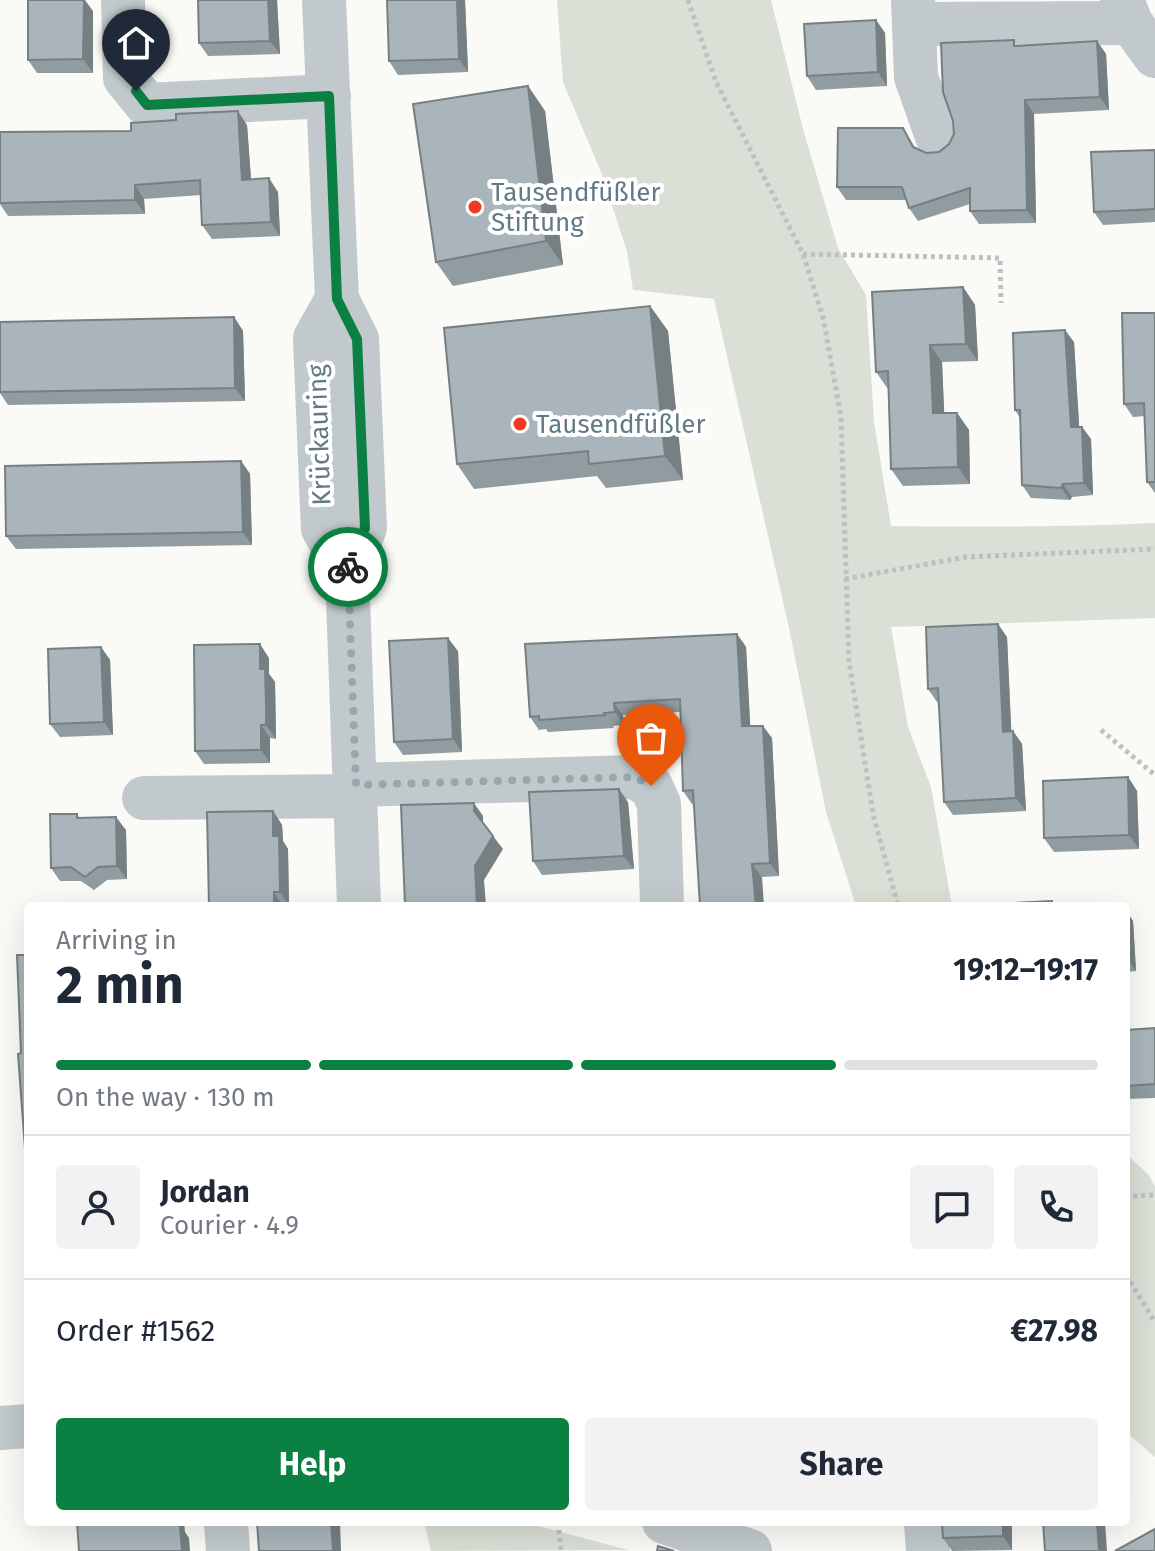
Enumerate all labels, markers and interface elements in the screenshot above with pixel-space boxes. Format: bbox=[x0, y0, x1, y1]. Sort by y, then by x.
pin bbox=[102, 9, 170, 91]
icon: home bbox=[114, 21, 158, 65]
place label: Tausendfüßler Stiftung bbox=[491, 177, 660, 238]
marker: Tausendfüßler Stiftung bbox=[466, 198, 484, 216]
street label: Krückauring bbox=[302, 363, 337, 506]
place label: Tausendfüßler bbox=[536, 409, 705, 440]
marker: Tausendfüßler bbox=[511, 415, 529, 433]
courier bbox=[308, 527, 388, 607]
icon: bike bbox=[326, 545, 370, 589]
pin bbox=[617, 704, 685, 786]
icon: bag bbox=[629, 716, 673, 760]
text: Arriving in bbox=[56, 925, 177, 956]
text: 19:12–19:17 bbox=[953, 952, 1098, 988]
text: 2 min bbox=[56, 954, 184, 1017]
text: On the way · 130 m bbox=[56, 1082, 275, 1113]
button: person bbox=[56, 1165, 140, 1249]
button: chat bbox=[910, 1165, 994, 1249]
button: phone bbox=[1014, 1165, 1098, 1249]
text: Jordan bbox=[160, 1174, 250, 1210]
text: Courier · 4.9 bbox=[160, 1210, 299, 1241]
text: Order #1562 bbox=[56, 1313, 215, 1349]
text: €27.98 bbox=[1011, 1313, 1098, 1349]
button: Help bbox=[56, 1418, 569, 1510]
button: Share bbox=[585, 1418, 1098, 1510]

